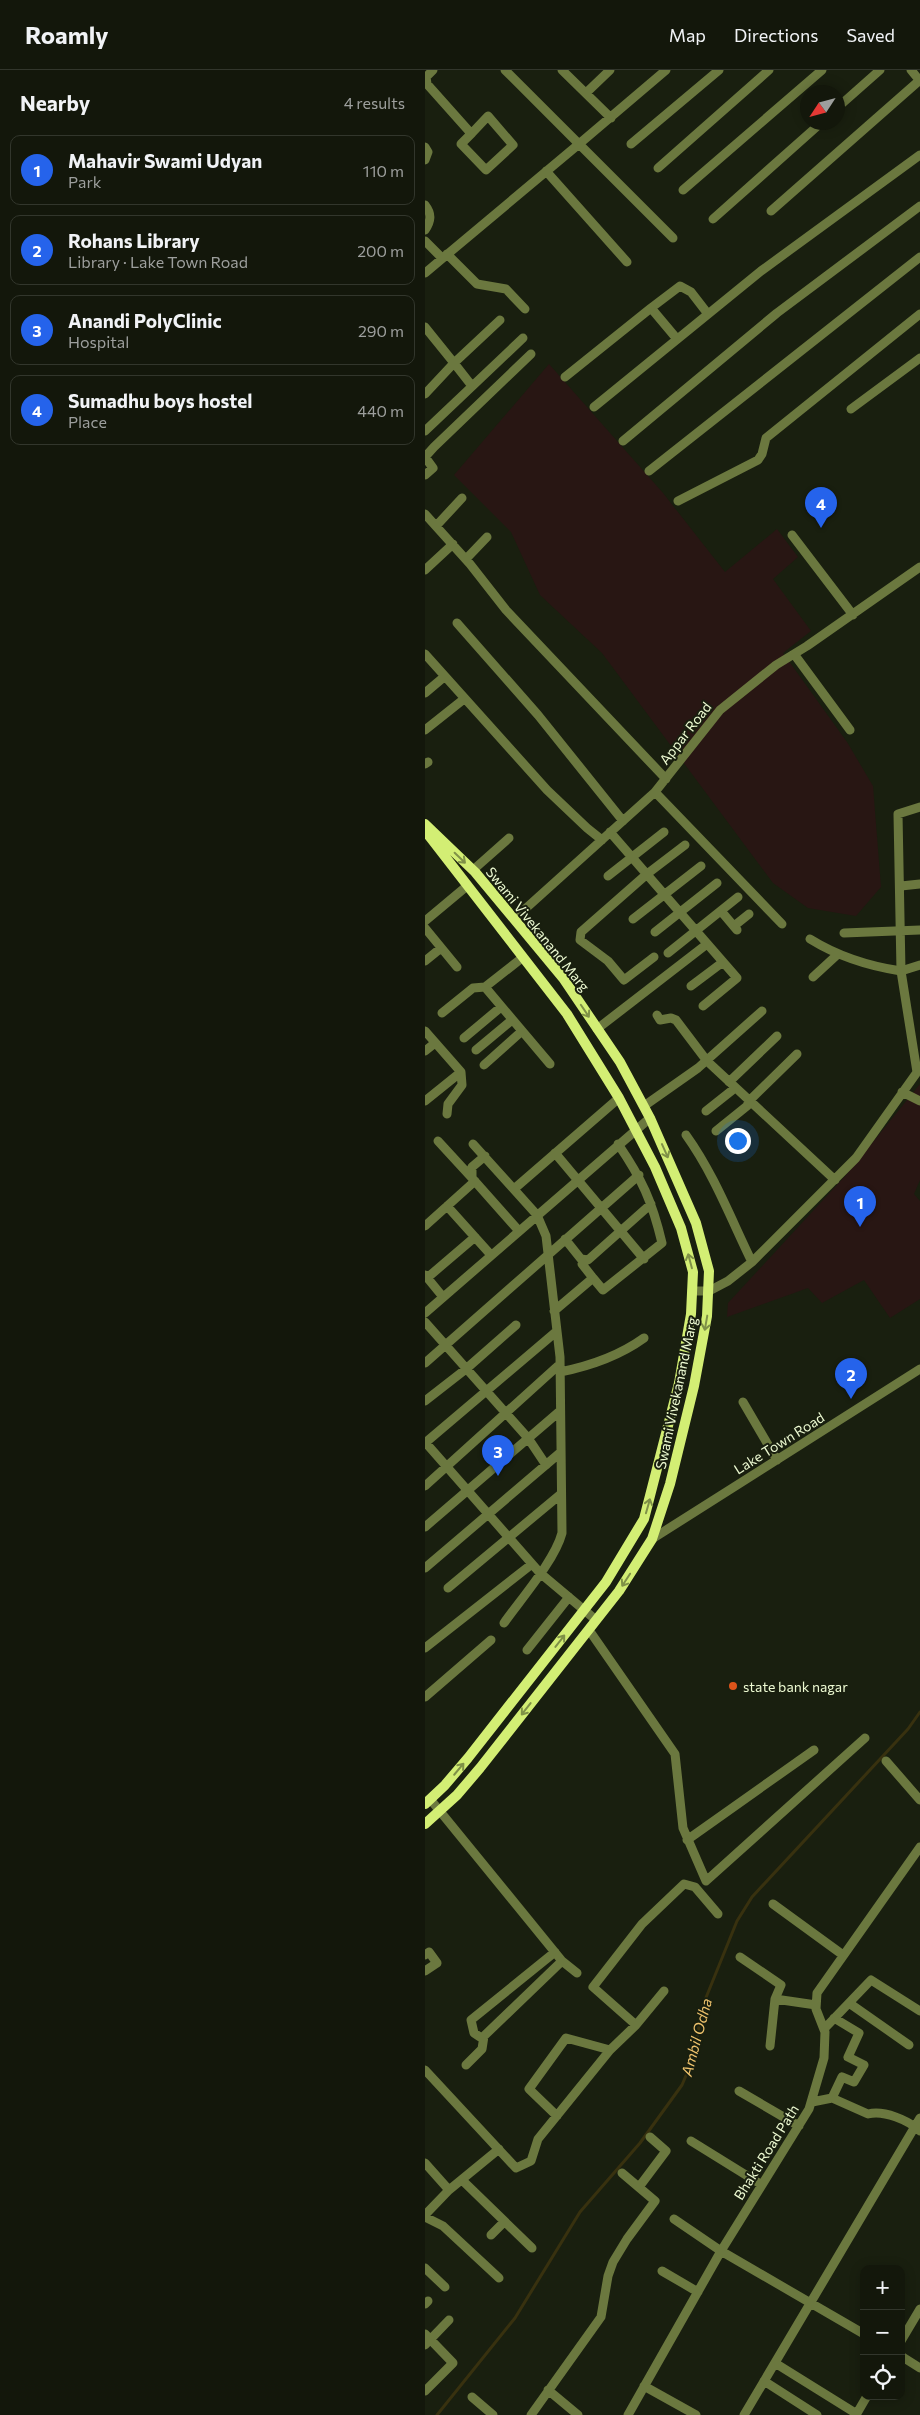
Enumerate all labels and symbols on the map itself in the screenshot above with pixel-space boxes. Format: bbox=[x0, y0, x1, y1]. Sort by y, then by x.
north arrow bbox=[800, 85, 845, 130]
pin: 4 bbox=[805, 487, 837, 528]
street label: Appar Road bbox=[655, 698, 715, 768]
one-way arrow bbox=[454, 852, 466, 864]
street label: Swami Vivekanand Marg bbox=[483, 863, 594, 995]
one-way arrow bbox=[580, 1003, 590, 1017]
your location bbox=[725, 1128, 751, 1154]
one-way arrow bbox=[661, 1143, 671, 1158]
pin: 1 bbox=[844, 1186, 876, 1227]
one-way arrow bbox=[685, 1254, 694, 1270]
street label: Swami Vivekanand Marg bbox=[652, 1315, 701, 1471]
one-way arrow bbox=[700, 1315, 710, 1331]
pin: 2 bbox=[835, 1358, 867, 1399]
street label: Lake Town Road bbox=[731, 1408, 827, 1478]
pin: 3 bbox=[482, 1435, 514, 1476]
one-way arrow bbox=[643, 1498, 653, 1514]
one-way arrow bbox=[621, 1573, 631, 1587]
one-way arrow bbox=[554, 1635, 565, 1648]
place label: state bank nagar bbox=[743, 1678, 848, 1695]
marker: state bank nagar bbox=[727, 1680, 739, 1692]
one-way arrow bbox=[521, 1702, 532, 1715]
one-way arrow bbox=[453, 1762, 465, 1775]
water label: Ambil Odha bbox=[677, 1996, 715, 2079]
street label: Bhakti Road Path bbox=[730, 2101, 802, 2203]

